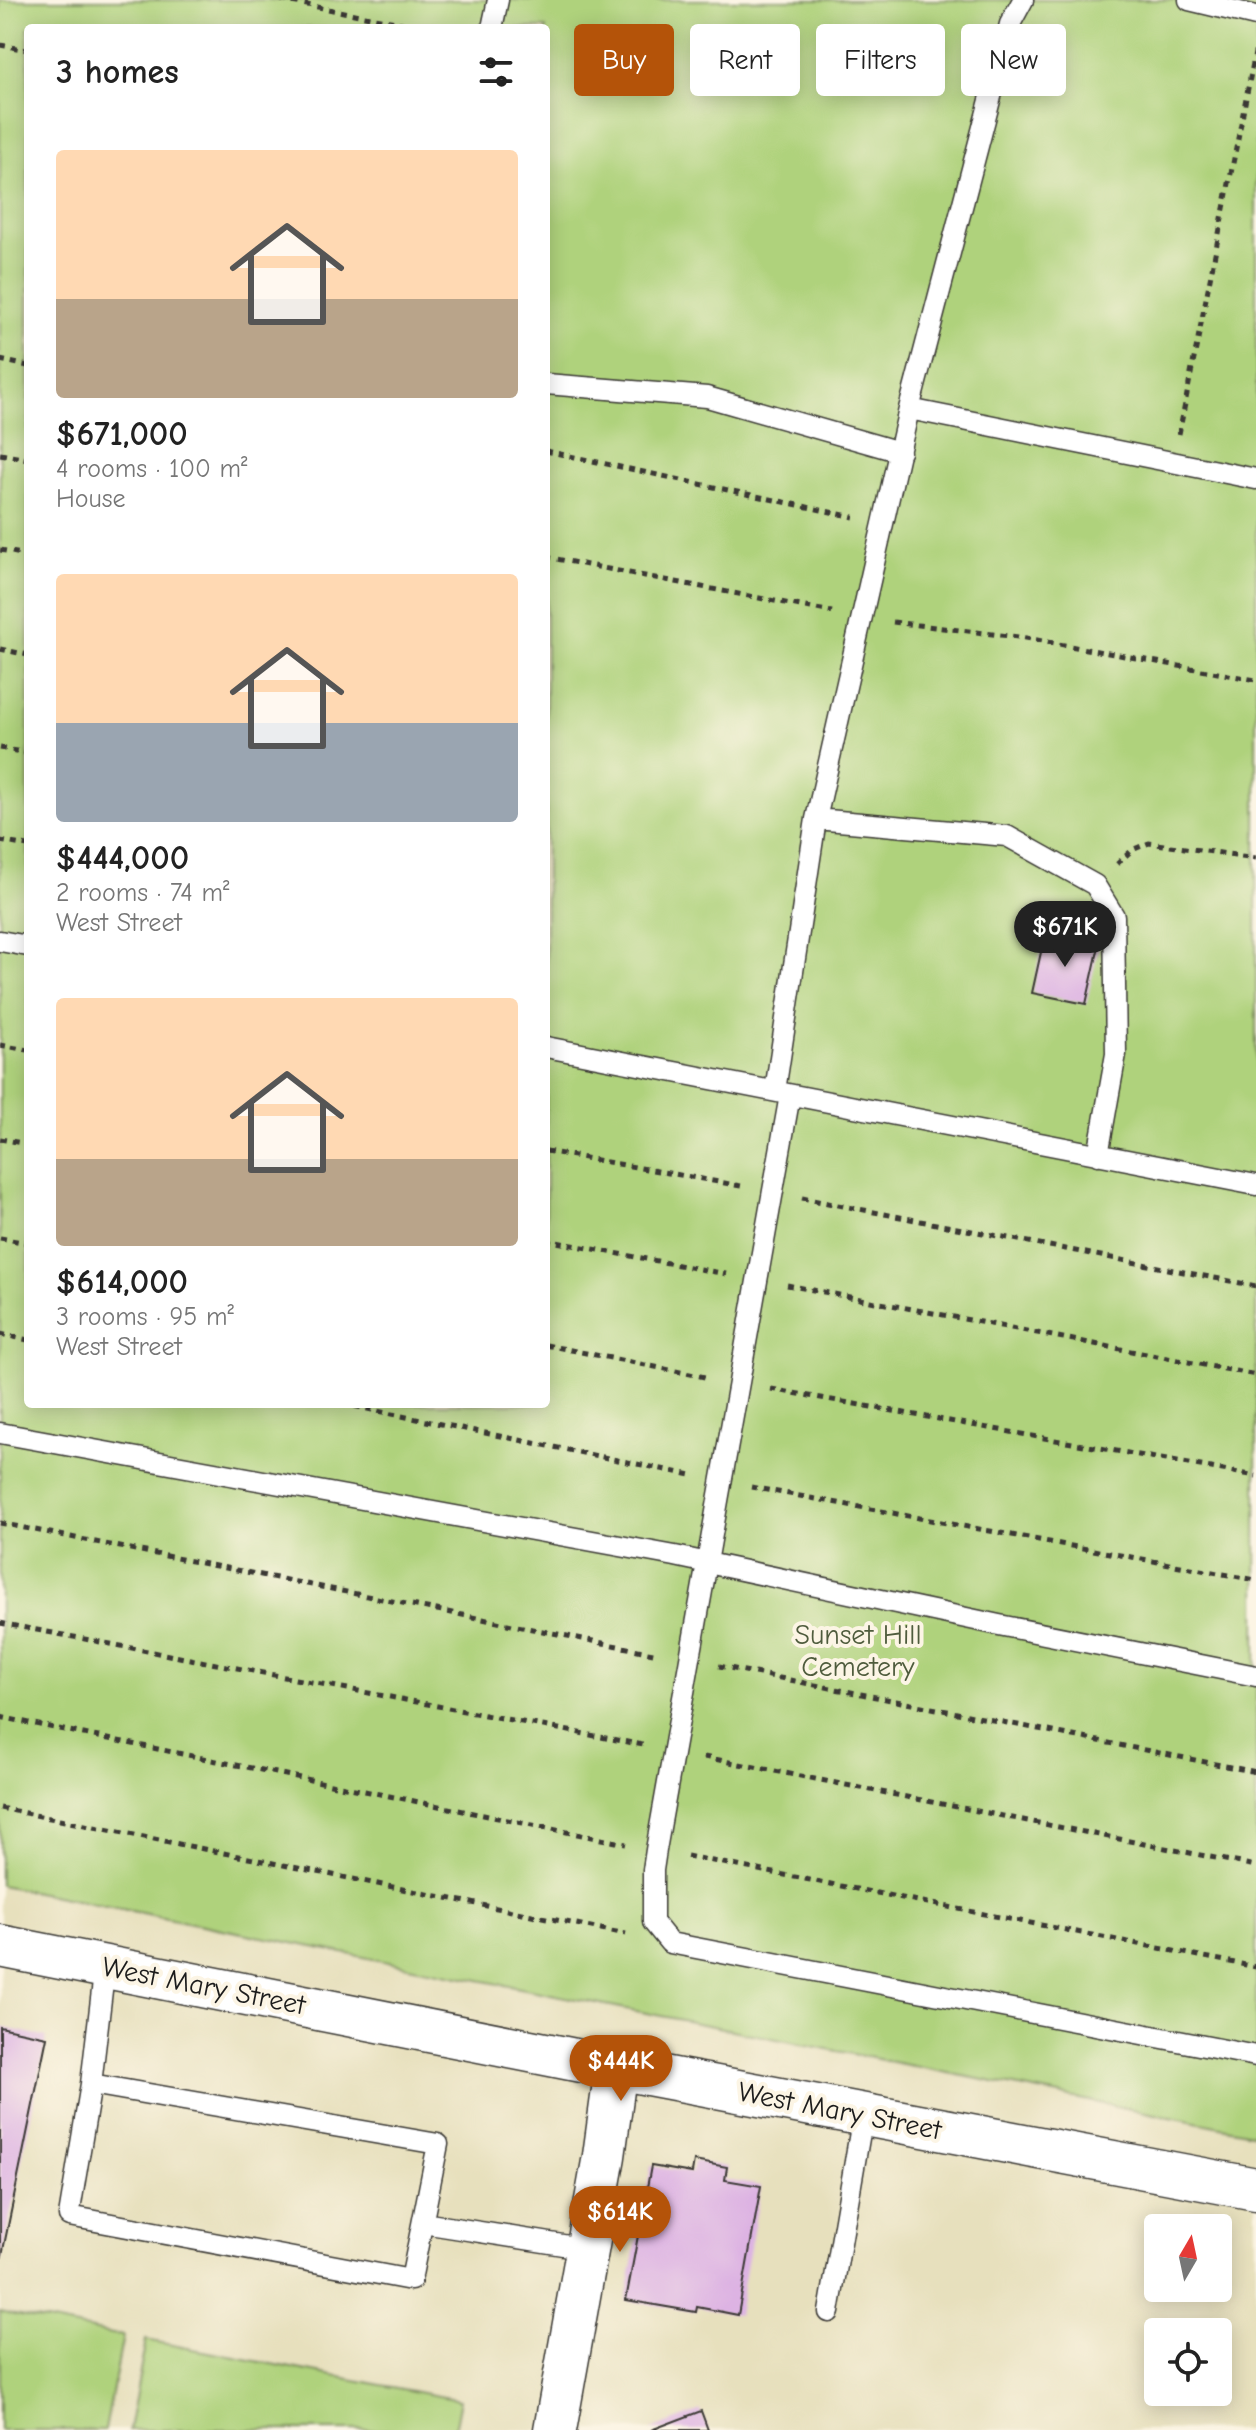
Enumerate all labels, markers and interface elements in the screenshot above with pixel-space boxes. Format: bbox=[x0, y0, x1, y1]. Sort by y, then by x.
chip: Buy bbox=[574, 24, 674, 96]
chip: Rent bbox=[690, 24, 800, 96]
chip: Filters bbox=[816, 24, 945, 96]
chip: New bbox=[961, 24, 1066, 96]
icon: filters bbox=[474, 50, 518, 94]
text: 3 homes bbox=[56, 52, 179, 92]
icon: home bbox=[215, 202, 359, 346]
text: $671,000 bbox=[56, 414, 188, 454]
text: 4 rooms · 100 m² bbox=[56, 454, 248, 484]
text: House bbox=[56, 484, 126, 514]
icon: home bbox=[215, 626, 359, 770]
text: $444,000 bbox=[56, 838, 189, 878]
text: 2 rooms · 74 m² bbox=[56, 878, 229, 908]
pin: $671K bbox=[1009, 901, 1121, 969]
text: West Street bbox=[56, 908, 182, 938]
text: $671K bbox=[1032, 912, 1098, 942]
icon: home bbox=[215, 1050, 359, 1194]
text: $614,000 bbox=[56, 1262, 188, 1302]
text: 3 rooms · 95 m² bbox=[56, 1302, 234, 1332]
text: West Street bbox=[56, 1332, 182, 1362]
park label: Sunset Hill Cemetery bbox=[794, 1619, 922, 1683]
street label: West Mary Street bbox=[99, 1951, 309, 2022]
pin: $444K bbox=[565, 2035, 677, 2103]
text: $444K bbox=[588, 2046, 654, 2076]
street label: West Mary Street bbox=[735, 2076, 945, 2147]
pin: $614K bbox=[564, 2186, 676, 2254]
text: $614K bbox=[587, 2197, 653, 2227]
north arrow bbox=[1144, 2214, 1232, 2302]
map controls bbox=[1144, 2214, 1232, 2406]
button: locate bbox=[1144, 2318, 1232, 2406]

